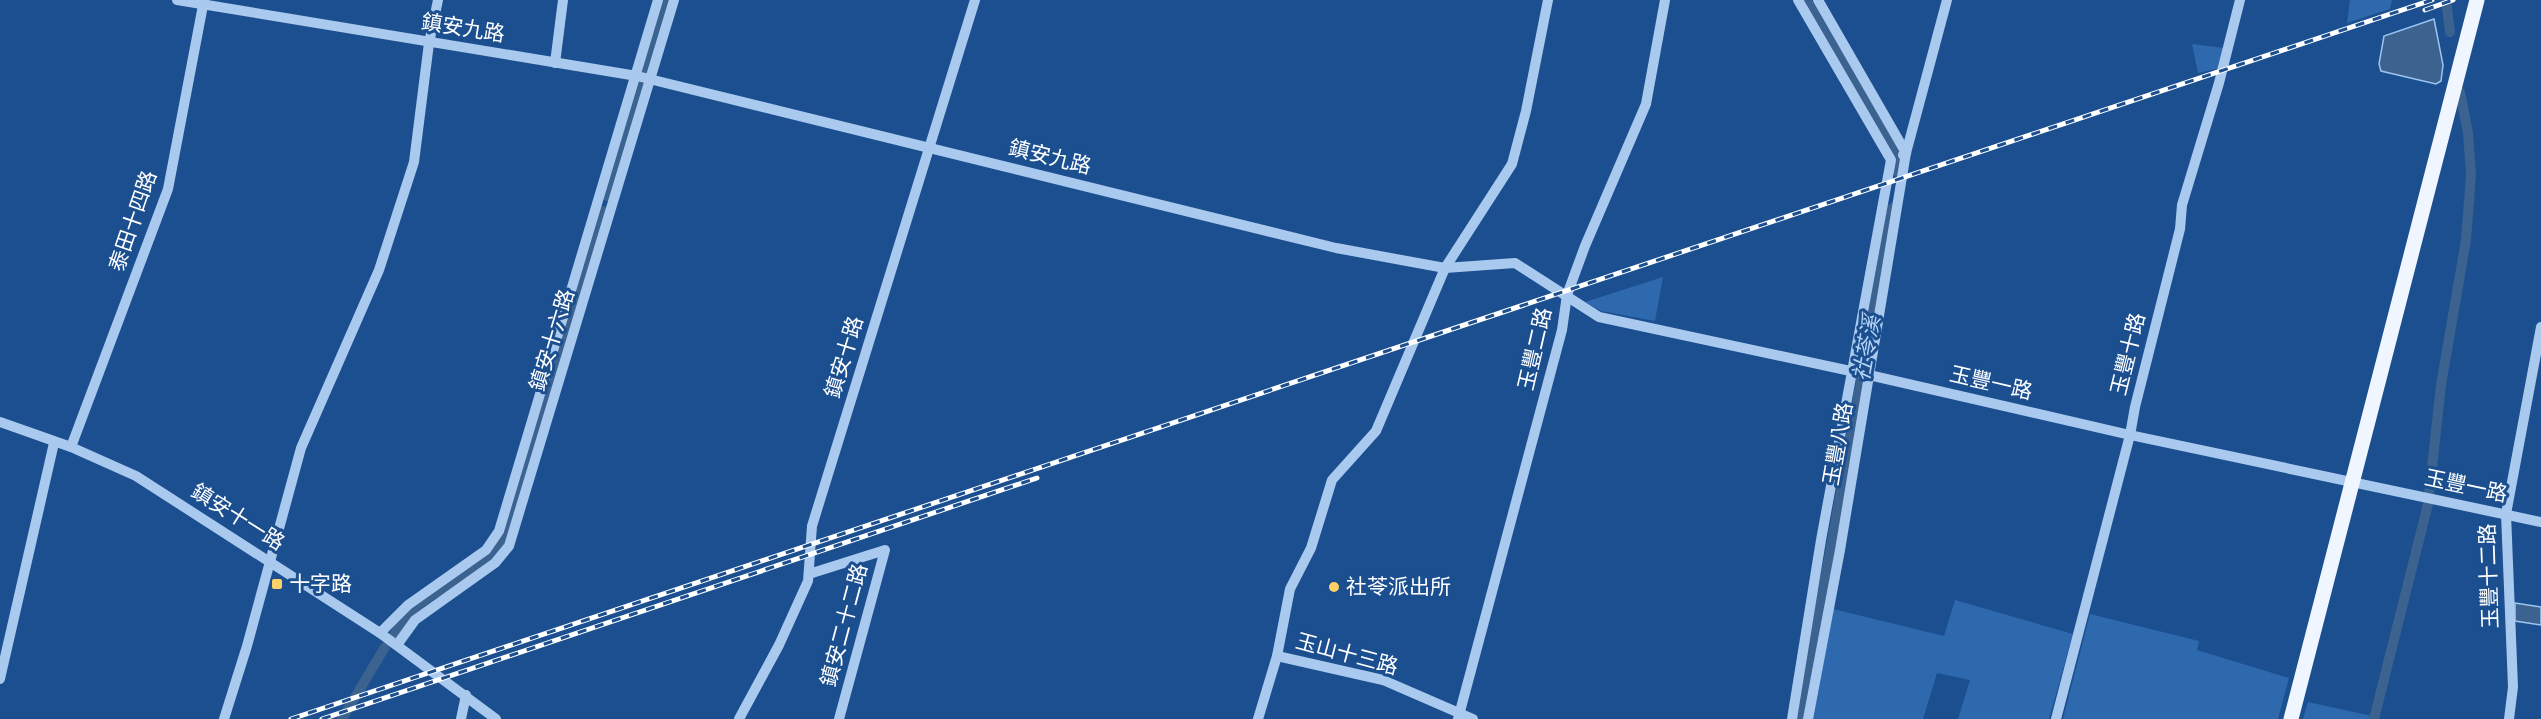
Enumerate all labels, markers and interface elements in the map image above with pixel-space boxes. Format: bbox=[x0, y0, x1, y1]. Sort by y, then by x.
street label: 鎮安九路 bbox=[420, 9, 507, 46]
street label: 鎮安九路 bbox=[1006, 134, 1094, 179]
street label: 泰田十四路 bbox=[104, 167, 161, 275]
street label: 鎮安十六路 bbox=[524, 286, 579, 394]
street label: 玉豐二路 bbox=[1513, 305, 1556, 393]
water label: 社苓溪 bbox=[1847, 310, 1885, 383]
street label: 玉豐十路 bbox=[2105, 310, 2150, 398]
street label: 鎮安十路 bbox=[819, 313, 868, 401]
street label: 玉豐一路 bbox=[1947, 361, 2035, 404]
street label: 玉豐八路 bbox=[1818, 400, 1857, 487]
street label: 玉豐一路 bbox=[2422, 465, 2510, 506]
street label: 鎮安十一路 bbox=[187, 478, 289, 555]
street label: 玉豐十二路 bbox=[2474, 523, 2503, 629]
street label: 鎮安二十二路 bbox=[815, 561, 872, 689]
place label: 十字路 bbox=[289, 571, 352, 596]
place label: 社苓派出所 bbox=[1346, 574, 1451, 599]
marker: 十字路 bbox=[270, 577, 284, 591]
marker: 社苓派出所 bbox=[1327, 580, 1341, 594]
street label: 玉山十三路 bbox=[1293, 628, 1401, 679]

